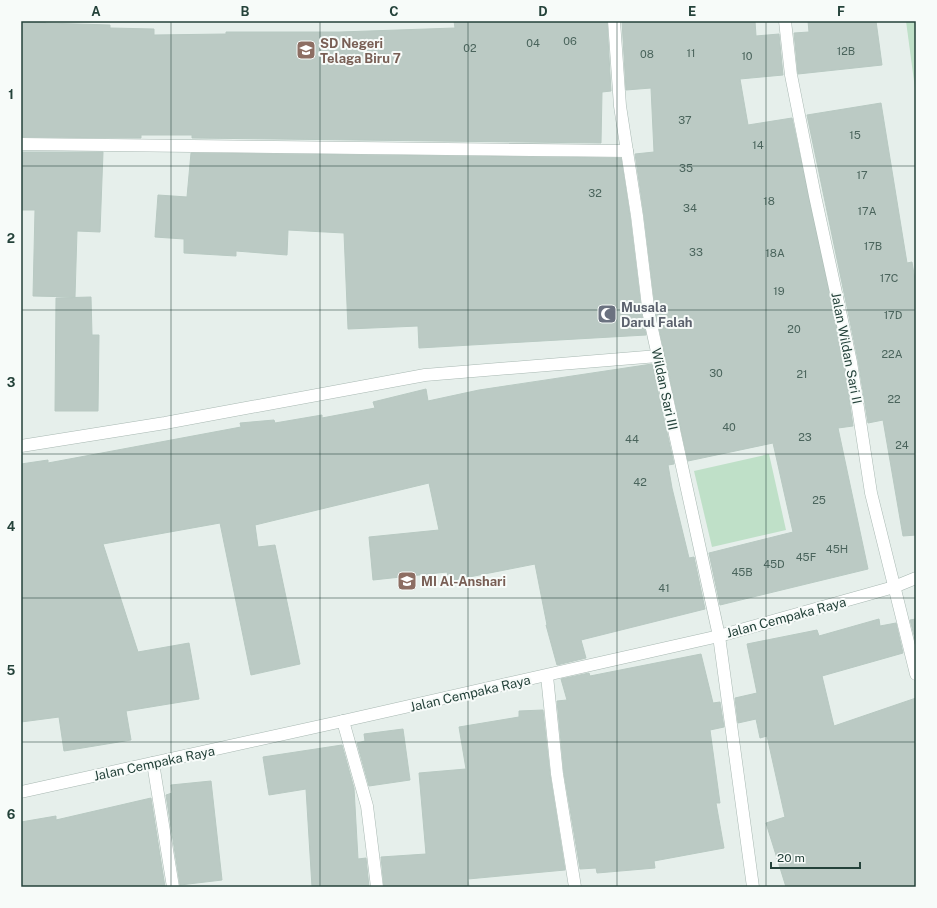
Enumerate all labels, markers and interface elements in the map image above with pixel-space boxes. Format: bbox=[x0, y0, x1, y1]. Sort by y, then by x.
text: A bbox=[91, 4, 101, 19]
text: B bbox=[241, 4, 250, 19]
text: C bbox=[389, 4, 399, 19]
text: D bbox=[538, 4, 548, 19]
text: E bbox=[688, 4, 696, 19]
text: F bbox=[837, 4, 845, 19]
house number: 06 bbox=[563, 35, 577, 47]
place label: SD Negeri Telaga Biru 7 bbox=[320, 36, 401, 66]
house number: 04 bbox=[526, 37, 540, 49]
school or university icon: SD Negeri Telaga Biru 7 bbox=[295, 39, 317, 61]
house number: 02 bbox=[463, 42, 477, 54]
house number: 12B bbox=[837, 45, 855, 57]
house number: 11 bbox=[687, 47, 695, 59]
house number: 08 bbox=[640, 48, 654, 60]
house number: 10 bbox=[741, 50, 753, 62]
text: 1 bbox=[8, 87, 14, 102]
house number: 37 bbox=[678, 114, 692, 126]
house number: 15 bbox=[849, 129, 861, 141]
house number: 14 bbox=[752, 139, 764, 151]
house number: 35 bbox=[679, 162, 693, 174]
house number: 17 bbox=[856, 169, 868, 181]
house number: 32 bbox=[588, 187, 602, 199]
house number: 18 bbox=[763, 195, 775, 207]
house number: 34 bbox=[683, 202, 697, 214]
house number: 17A bbox=[858, 205, 877, 217]
text: 2 bbox=[7, 231, 15, 246]
house number: 17B bbox=[864, 240, 882, 252]
house number: 33 bbox=[689, 246, 703, 258]
house number: 18A bbox=[765, 247, 785, 259]
house number: 17C bbox=[880, 272, 898, 284]
house number: 19 bbox=[773, 285, 785, 297]
street label: Jalan Wildan Sari II bbox=[828, 291, 865, 405]
place label: Musala Darul Falah bbox=[621, 300, 693, 330]
mosque icon: Musala Darul Falah bbox=[596, 303, 618, 325]
house number: 17D bbox=[884, 309, 903, 321]
house number: 20 bbox=[787, 323, 801, 335]
street label: Wildan Sari III bbox=[649, 347, 681, 431]
house number: 22A bbox=[882, 348, 903, 360]
house number: 30 bbox=[709, 367, 723, 379]
house number: 21 bbox=[796, 368, 808, 380]
text: 3 bbox=[7, 375, 16, 390]
house number: 22 bbox=[887, 393, 901, 405]
house number: 40 bbox=[722, 421, 736, 433]
house number: 23 bbox=[798, 431, 812, 443]
house number: 44 bbox=[625, 433, 639, 445]
house number: 24 bbox=[895, 439, 909, 451]
house number: 42 bbox=[633, 476, 647, 488]
house number: 25 bbox=[812, 494, 826, 506]
text: 4 bbox=[7, 519, 16, 534]
house number: 45H bbox=[826, 543, 848, 555]
house number: 45F bbox=[796, 551, 816, 563]
house number: 45D bbox=[763, 558, 785, 570]
house number: 45B bbox=[731, 566, 753, 578]
school or university icon: MI Al-Anshari bbox=[396, 570, 418, 592]
place label: MI Al-Anshari bbox=[421, 574, 506, 589]
house number: 41 bbox=[658, 582, 670, 594]
street label: Jalan Cempaka Raya bbox=[725, 594, 848, 641]
text: 5 bbox=[7, 663, 16, 678]
street label: Jalan Cempaka Raya bbox=[408, 672, 532, 715]
street label: Jalan Cempaka Raya bbox=[92, 743, 216, 784]
text: 6 bbox=[7, 807, 16, 822]
scale bar bbox=[771, 844, 860, 870]
text: 20 m bbox=[777, 851, 805, 865]

